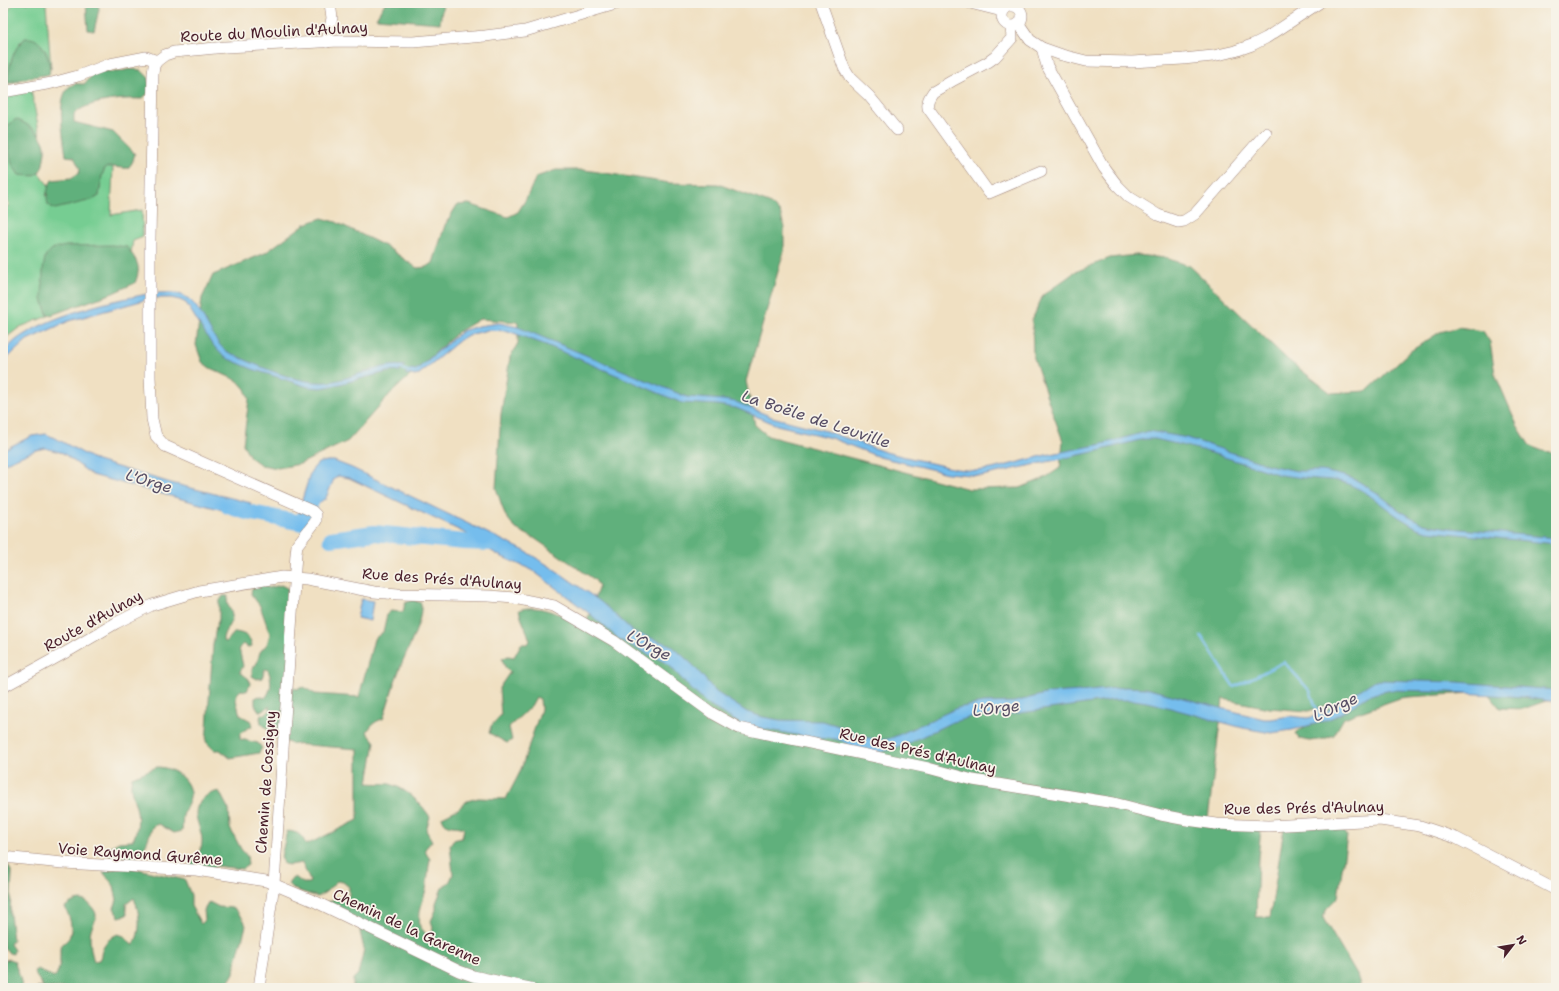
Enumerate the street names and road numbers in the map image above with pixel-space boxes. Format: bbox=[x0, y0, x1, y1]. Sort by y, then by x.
street label: Route du Moulin d'Aulnay bbox=[180, 17, 368, 47]
street label: Rue des Prés d'Aulnay bbox=[361, 563, 523, 595]
street label: Route d'Aulnay bbox=[40, 586, 146, 656]
street label: Chemin de Cossigny bbox=[251, 710, 281, 854]
street label: Rue des Prés d'Aulnay bbox=[838, 723, 998, 779]
street label: Rue des Prés d'Aulnay bbox=[1224, 797, 1384, 819]
street label: Voie Raymond Gurême bbox=[57, 838, 223, 870]
street label: Chemin de la Garenne bbox=[330, 884, 484, 970]

